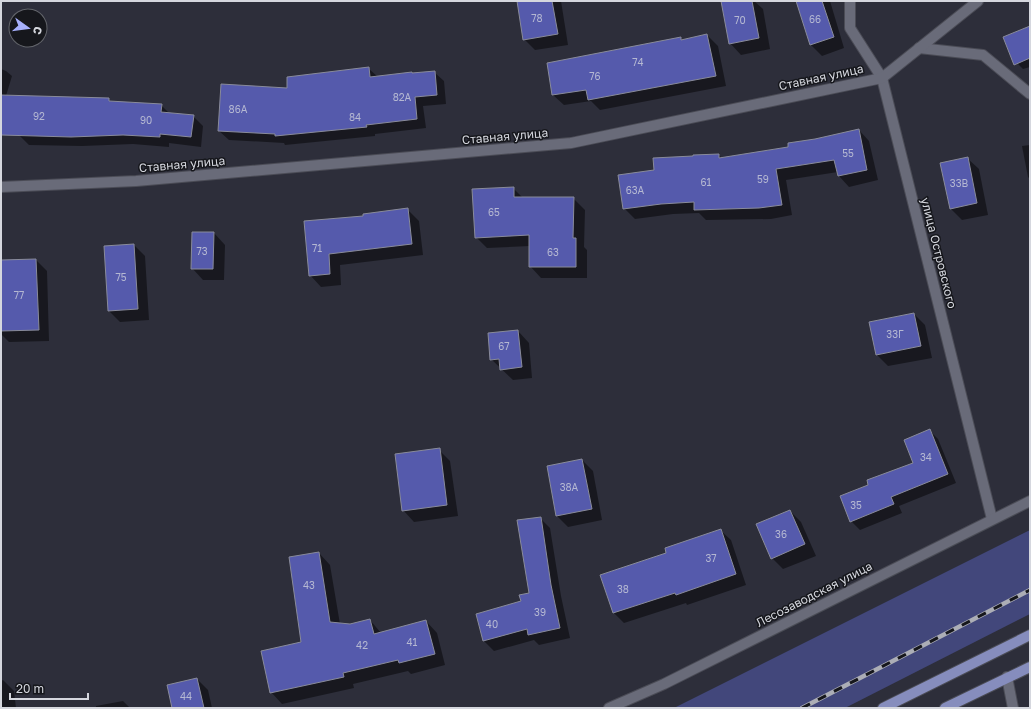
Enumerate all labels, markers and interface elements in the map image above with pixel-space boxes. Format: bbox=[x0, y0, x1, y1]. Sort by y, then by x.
north arrow bbox=[8, 8, 48, 48]
house number: 78 bbox=[531, 12, 543, 24]
house number: 66 bbox=[809, 13, 821, 25]
house number: 70 bbox=[734, 14, 746, 26]
text: С bbox=[31, 25, 45, 36]
house number: 74 bbox=[632, 56, 644, 68]
street label: Ставная улица bbox=[777, 61, 865, 93]
house number: 76 bbox=[589, 70, 601, 82]
house number: 82А bbox=[393, 91, 412, 103]
house number: 86А bbox=[229, 103, 248, 115]
house number: 92 bbox=[33, 110, 45, 122]
house number: 84 bbox=[349, 111, 361, 123]
house number: 90 bbox=[140, 114, 152, 126]
street label: Ставная улица bbox=[461, 125, 549, 147]
house number: 55 bbox=[842, 147, 854, 159]
street label: Ставная улица bbox=[138, 153, 226, 175]
house number: 59 bbox=[757, 173, 769, 185]
house number: 61 bbox=[701, 176, 712, 188]
house number: 33В bbox=[950, 177, 968, 189]
house number: 63А bbox=[626, 184, 645, 196]
street label: улица Островского bbox=[918, 196, 960, 310]
house number: 65 bbox=[488, 206, 500, 218]
house number: 71 bbox=[312, 242, 322, 254]
house number: 73 bbox=[196, 245, 208, 257]
house number: 63 bbox=[547, 246, 559, 258]
house number: 75 bbox=[115, 271, 127, 283]
house number: 77 bbox=[14, 289, 24, 301]
house number: 33Г bbox=[886, 328, 904, 340]
house number: 67 bbox=[498, 340, 510, 352]
house number: 34 bbox=[920, 451, 932, 463]
house number: 38А bbox=[560, 481, 579, 493]
house number: 35 bbox=[850, 499, 862, 511]
house number: 36 bbox=[775, 528, 787, 540]
house number: 37 bbox=[705, 552, 717, 564]
street label: Лесозаводская улица bbox=[753, 558, 875, 630]
house number: 43 bbox=[303, 579, 315, 591]
house number: 38 bbox=[617, 583, 629, 595]
house number: 39 bbox=[534, 606, 546, 618]
house number: 40 bbox=[486, 618, 498, 630]
house number: 41 bbox=[407, 636, 418, 648]
house number: 42 bbox=[356, 639, 368, 651]
scale bar bbox=[10, 675, 88, 701]
text: 20 m bbox=[16, 681, 44, 696]
house number: 44 bbox=[180, 690, 192, 702]

